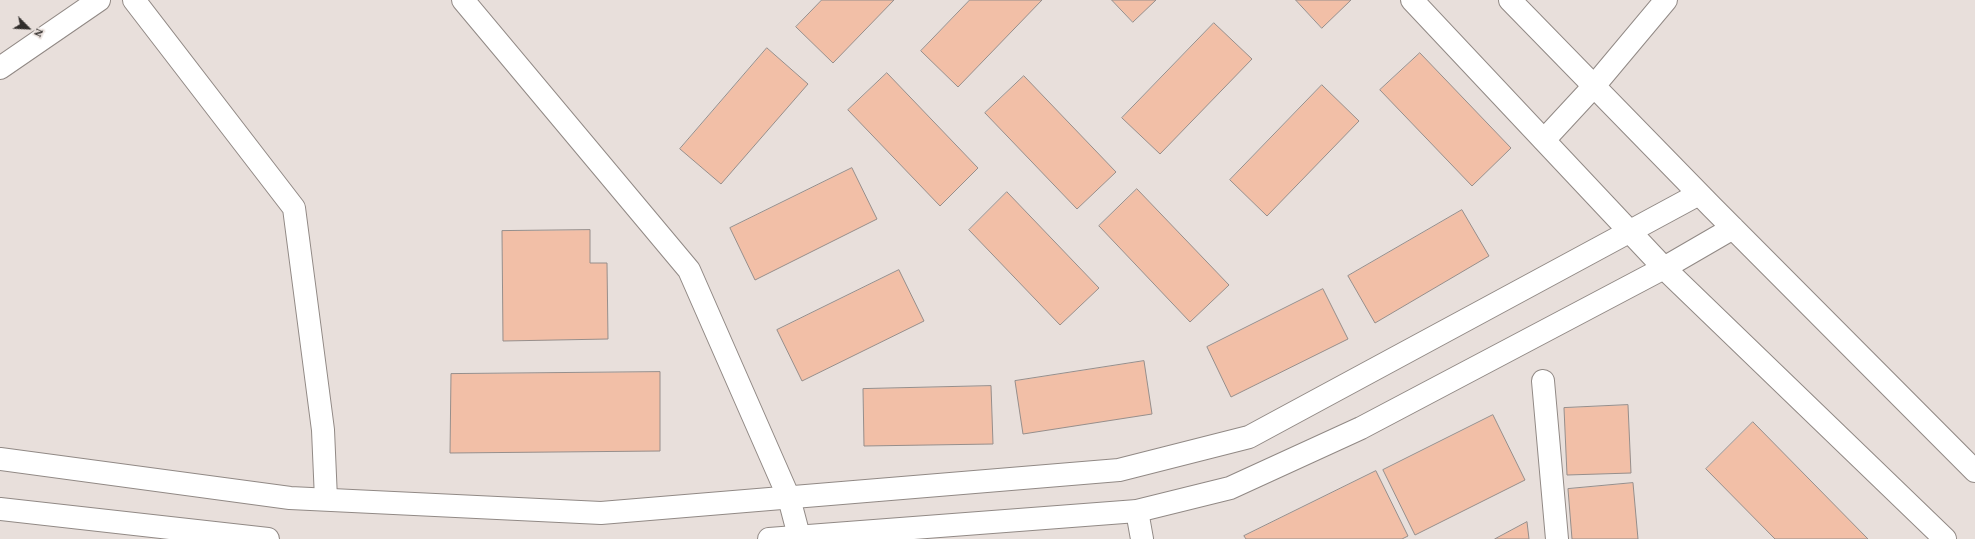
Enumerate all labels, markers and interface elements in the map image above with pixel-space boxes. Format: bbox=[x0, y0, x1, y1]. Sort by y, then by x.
north arrow bbox=[8, 8, 48, 48]
text: N bbox=[32, 27, 46, 39]

